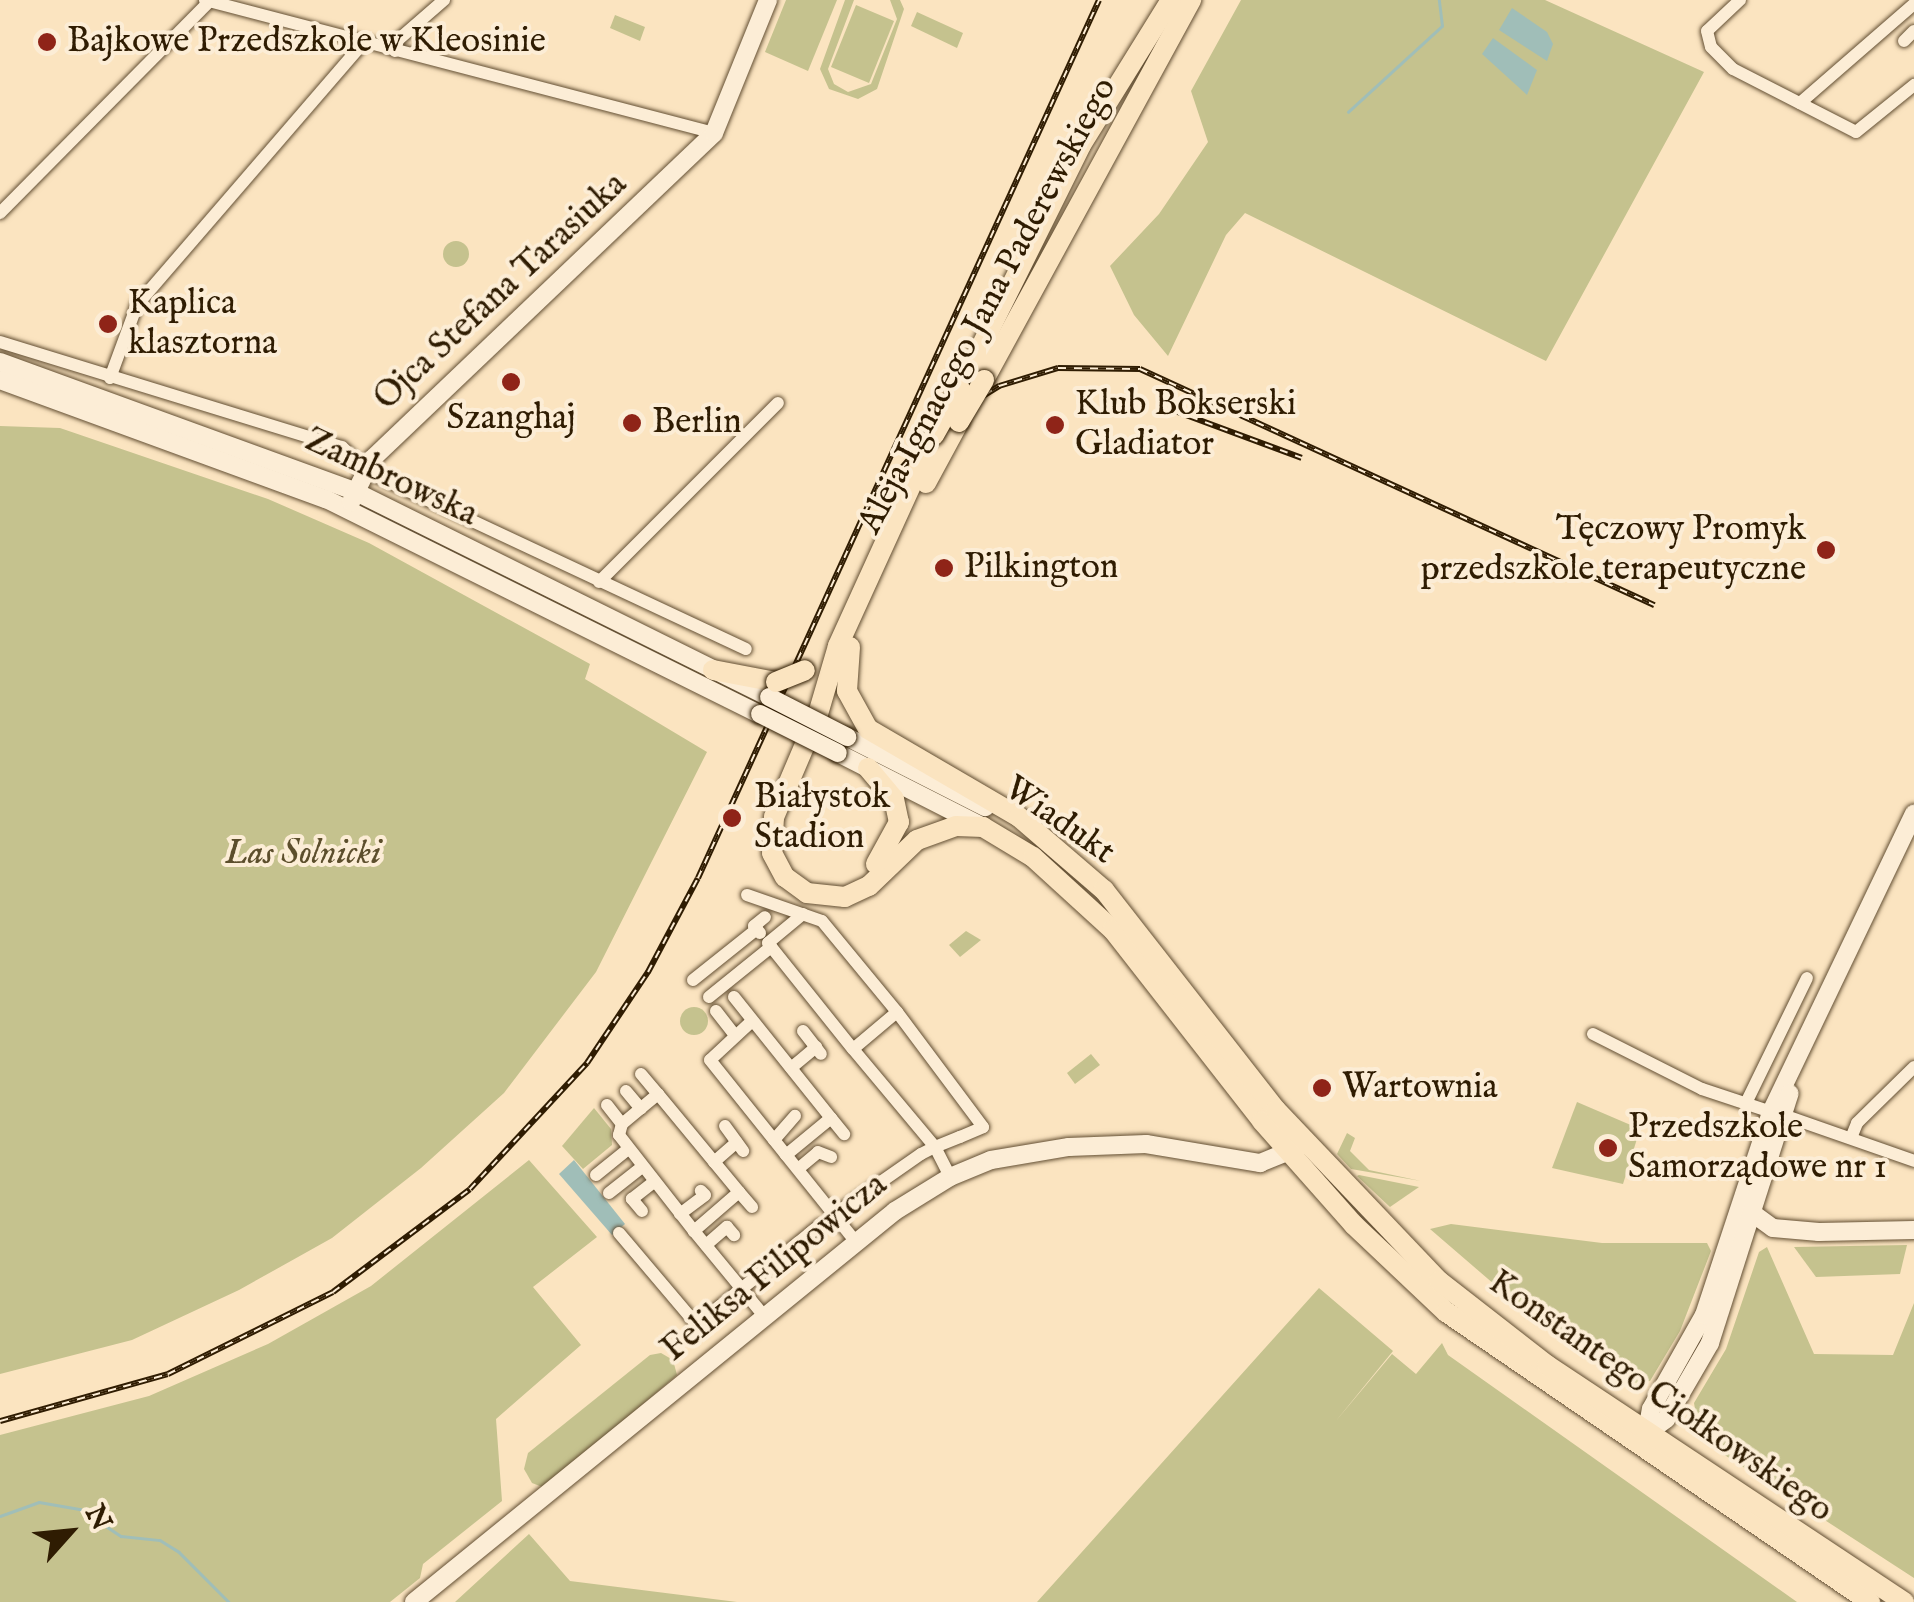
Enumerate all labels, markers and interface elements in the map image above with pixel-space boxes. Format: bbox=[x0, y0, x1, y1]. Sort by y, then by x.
place label: Bajkowe Przedszkole w Kleosinie bbox=[67, 21, 546, 63]
marker: Bajkowe Przedszkole w Kleosinie bbox=[36, 31, 58, 53]
street label: Aleja Ignacego Jana Paderewskiego bbox=[850, 71, 1126, 541]
street label: Ojca Stefana Tarasiuka bbox=[366, 164, 636, 420]
place label: Kaplica klasztorna bbox=[128, 283, 277, 365]
marker: Kaplica klasztorna bbox=[97, 313, 119, 335]
marker: Szanghaj bbox=[500, 371, 522, 393]
place label: Klub Bokserski Gladiator bbox=[1075, 384, 1296, 466]
place label: Szanghaj bbox=[447, 398, 575, 440]
place label: Berlin bbox=[652, 402, 742, 444]
marker: Berlin bbox=[621, 412, 643, 434]
marker: Klub Bokserski Gladiator bbox=[1044, 414, 1066, 436]
street label: Zambrowska bbox=[298, 420, 484, 536]
place label: Tęczowy Promyk przedszkole terapeutyczne bbox=[1421, 509, 1806, 591]
marker: Tęczowy Promyk przedszkole terapeutyczne bbox=[1815, 539, 1837, 561]
place label: Pilkington bbox=[964, 547, 1118, 589]
marker: Pilkington bbox=[933, 557, 955, 579]
street label: Wiadukt bbox=[996, 768, 1122, 874]
place label: Białystok Stadion bbox=[754, 777, 890, 859]
marker: Białystok Stadion bbox=[719, 805, 745, 831]
park label: Las Solnicki bbox=[225, 833, 381, 875]
place label: Wartownia bbox=[1342, 1067, 1498, 1109]
marker: Wartownia bbox=[1311, 1077, 1333, 1099]
place label: Przedszkole Samorządowe nr 1 bbox=[1628, 1107, 1887, 1189]
marker: Przedszkole Samorządowe nr 1 bbox=[1597, 1137, 1619, 1159]
street label: Feliksa Filipowicza bbox=[654, 1164, 896, 1372]
street label: Konstantego Ciołkowskiego bbox=[1480, 1262, 1840, 1532]
north arrow bbox=[20, 1482, 120, 1582]
text: N bbox=[76, 1499, 118, 1537]

